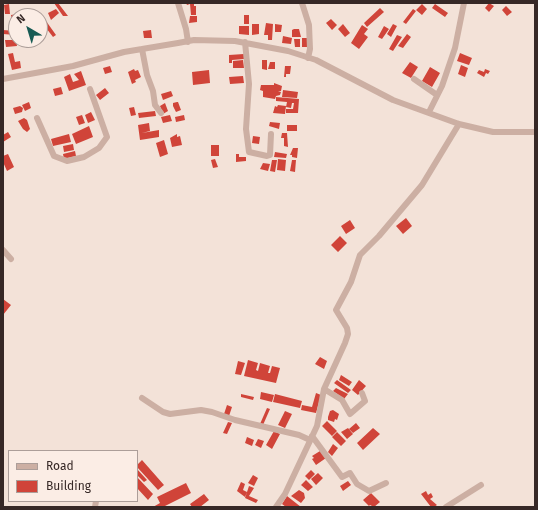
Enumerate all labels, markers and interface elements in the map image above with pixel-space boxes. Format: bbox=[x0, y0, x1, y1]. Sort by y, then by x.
north arrow bbox=[8, 8, 48, 48]
text: N bbox=[14, 12, 28, 26]
legend bbox=[8, 450, 138, 502]
text: Road bbox=[46, 459, 74, 473]
text: Building bbox=[46, 479, 91, 493]

